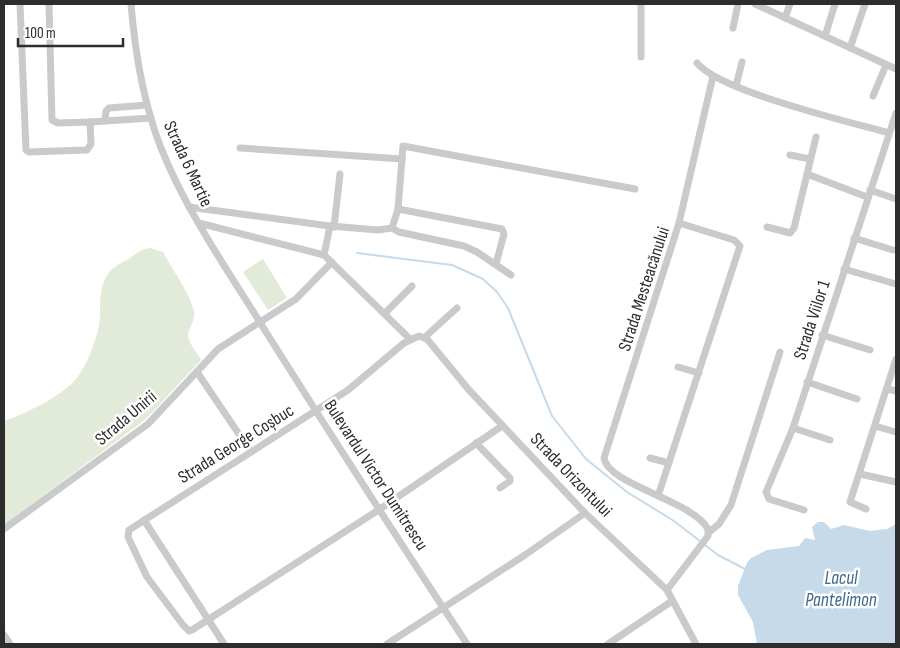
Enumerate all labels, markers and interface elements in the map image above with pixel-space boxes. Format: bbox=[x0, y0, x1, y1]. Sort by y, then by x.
scale bar bbox=[18, 15, 122, 47]
text: 100 m bbox=[25, 24, 56, 43]
street label: Strada 6 Martie bbox=[159, 118, 217, 210]
street label: Strada Mesteacănului bbox=[614, 224, 674, 354]
street label: Strada Viilor 1 bbox=[789, 277, 835, 362]
street label: Strada Unirii bbox=[91, 386, 161, 450]
street label: Bulevardul Victor Dumitrescu bbox=[319, 396, 433, 554]
street label: Strada George Coșbuc bbox=[174, 400, 298, 488]
street label: Strada Orizontului bbox=[526, 429, 616, 521]
water label: Lacul Pantelimon bbox=[805, 567, 877, 612]

